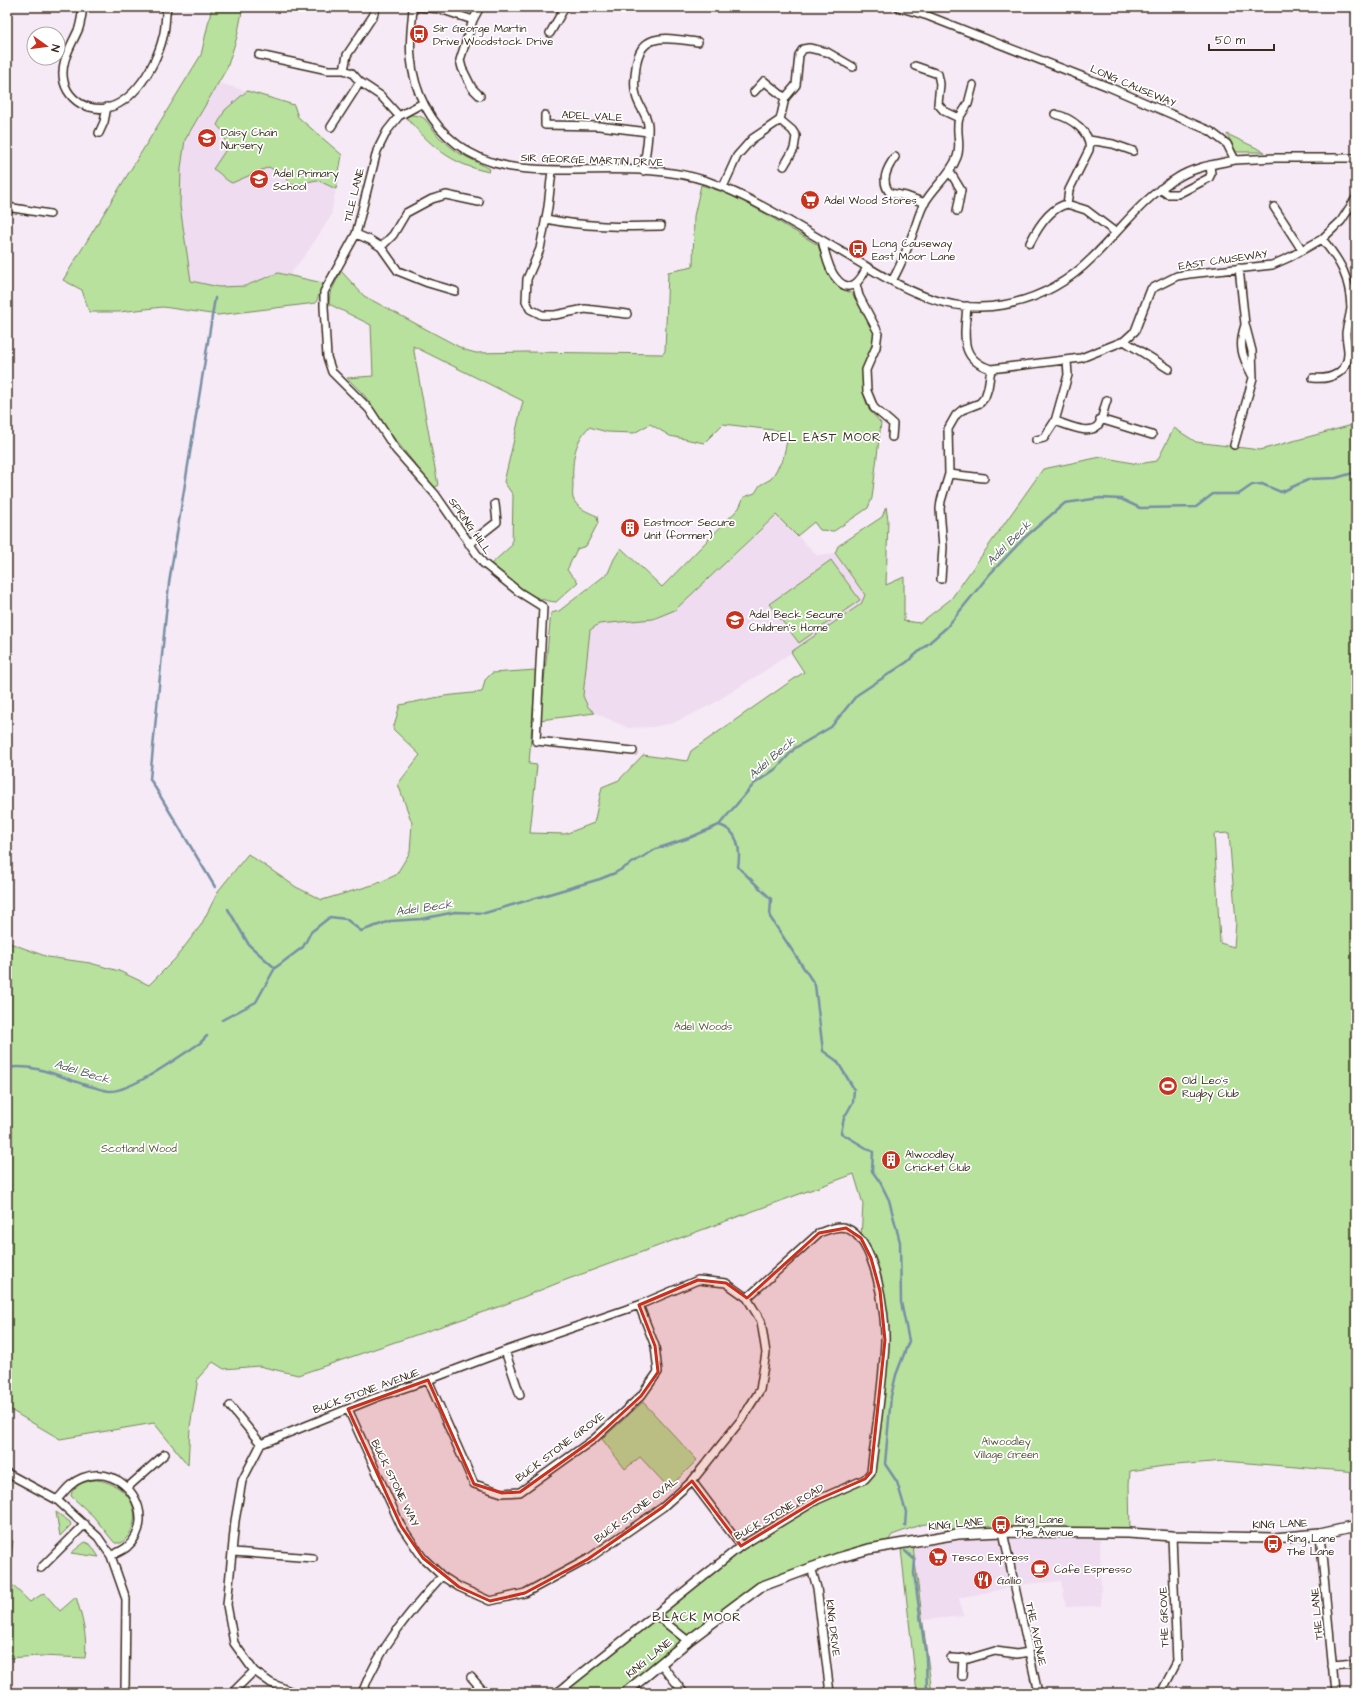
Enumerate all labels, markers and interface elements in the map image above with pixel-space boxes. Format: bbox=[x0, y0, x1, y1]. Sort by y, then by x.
place label: Sir George Martin Drive Woodstock Drive bbox=[433, 21, 553, 49]
bus stop icon: Sir George Martin Drive Woodstock Drive bbox=[408, 23, 430, 45]
north arrow bbox=[26, 26, 66, 66]
scale bar bbox=[1209, 26, 1274, 52]
text: 50 m bbox=[1215, 32, 1246, 49]
text: N bbox=[47, 43, 63, 54]
street label: LONG CAUSEWAY bbox=[1088, 61, 1178, 111]
street label: ADEL VALE bbox=[561, 107, 623, 125]
place label: Daisy Chain Nursery bbox=[221, 125, 278, 154]
school or university icon: Daisy Chain Nursery bbox=[196, 127, 218, 149]
street label: SIR GEORGE MARTIN DRIVE bbox=[520, 150, 664, 170]
place label: Adel Primary School bbox=[273, 166, 339, 194]
street label: TILE LANE bbox=[340, 166, 368, 224]
school or university icon: Adel Primary School bbox=[248, 168, 270, 190]
supermarket icon: Adel Wood Stores bbox=[799, 189, 821, 211]
place label: Adel Wood Stores bbox=[824, 193, 917, 208]
place label: Long Causeway East Moor Lane bbox=[872, 236, 955, 264]
bus stop icon: Long Causeway East Moor Lane bbox=[847, 238, 869, 260]
street label: EAST CAUSEWAY bbox=[1178, 246, 1269, 274]
district label: ADEL EAST MOOR bbox=[762, 429, 882, 446]
street label: SPRING HILL bbox=[445, 495, 495, 558]
place label: Eastmoor Secure Unit (former) bbox=[644, 515, 735, 543]
water label: Adel Beck bbox=[983, 516, 1036, 569]
building icon: Eastmoor Secure Unit (former) bbox=[619, 517, 641, 539]
place label: Adel Beck Secure Children's Home bbox=[749, 607, 843, 635]
school or university icon: Adel Beck Secure Children's Home bbox=[724, 609, 746, 631]
water label: Adel Beck bbox=[745, 732, 800, 783]
water label: Adel Beck bbox=[395, 896, 454, 920]
park label: Adel Woods bbox=[674, 1019, 733, 1034]
water label: Adel Beck bbox=[52, 1056, 112, 1089]
place label: Old Leo's Rugby Club bbox=[1182, 1073, 1239, 1102]
sports icon: Old Leo's Rugby Club bbox=[1157, 1075, 1179, 1097]
park label: Scotland Wood bbox=[101, 1141, 177, 1156]
place label: Alwoodley Cricket Club bbox=[905, 1147, 970, 1175]
building icon: Alwoodley Cricket Club bbox=[880, 1149, 902, 1171]
street label: BUCK STONE AVENUE bbox=[311, 1365, 422, 1417]
street label: BUCK STONE GROVE bbox=[512, 1408, 608, 1486]
park label: Alwoodley Village Green bbox=[974, 1434, 1039, 1463]
street label: BUCK STONE WAY bbox=[367, 1437, 423, 1529]
street label: BUCK STONE OVAL bbox=[591, 1473, 681, 1546]
street label: BUCK STONE ROAD bbox=[731, 1480, 827, 1544]
place label: King Lane The Avenue bbox=[1015, 1512, 1073, 1540]
street label: KING LANE bbox=[928, 1514, 985, 1534]
bus stop icon: King Lane The Avenue bbox=[990, 1514, 1012, 1536]
street label: KING LANE bbox=[1252, 1516, 1308, 1532]
place label: King Lane The Lane bbox=[1287, 1531, 1336, 1559]
bus stop icon: King Lane The Lane bbox=[1262, 1533, 1284, 1555]
supermarket icon: Tesco Express bbox=[927, 1546, 949, 1568]
place label: Tesco Express bbox=[952, 1550, 1029, 1565]
cafe icon: Cafe Espresso bbox=[1029, 1558, 1051, 1580]
place label: Cafe Espresso bbox=[1054, 1562, 1132, 1577]
restaurant icon: Gallio bbox=[972, 1569, 994, 1591]
place label: Gallio bbox=[997, 1573, 1022, 1588]
street label: THE GROVE bbox=[1155, 1586, 1173, 1648]
street label: THE LANE bbox=[1307, 1587, 1327, 1641]
street label: KING DRIVE bbox=[822, 1599, 844, 1658]
street label: THE AVENUE bbox=[1022, 1601, 1050, 1668]
district label: BLACK MOOR bbox=[652, 1609, 742, 1626]
street label: KING LANE bbox=[623, 1634, 676, 1681]

